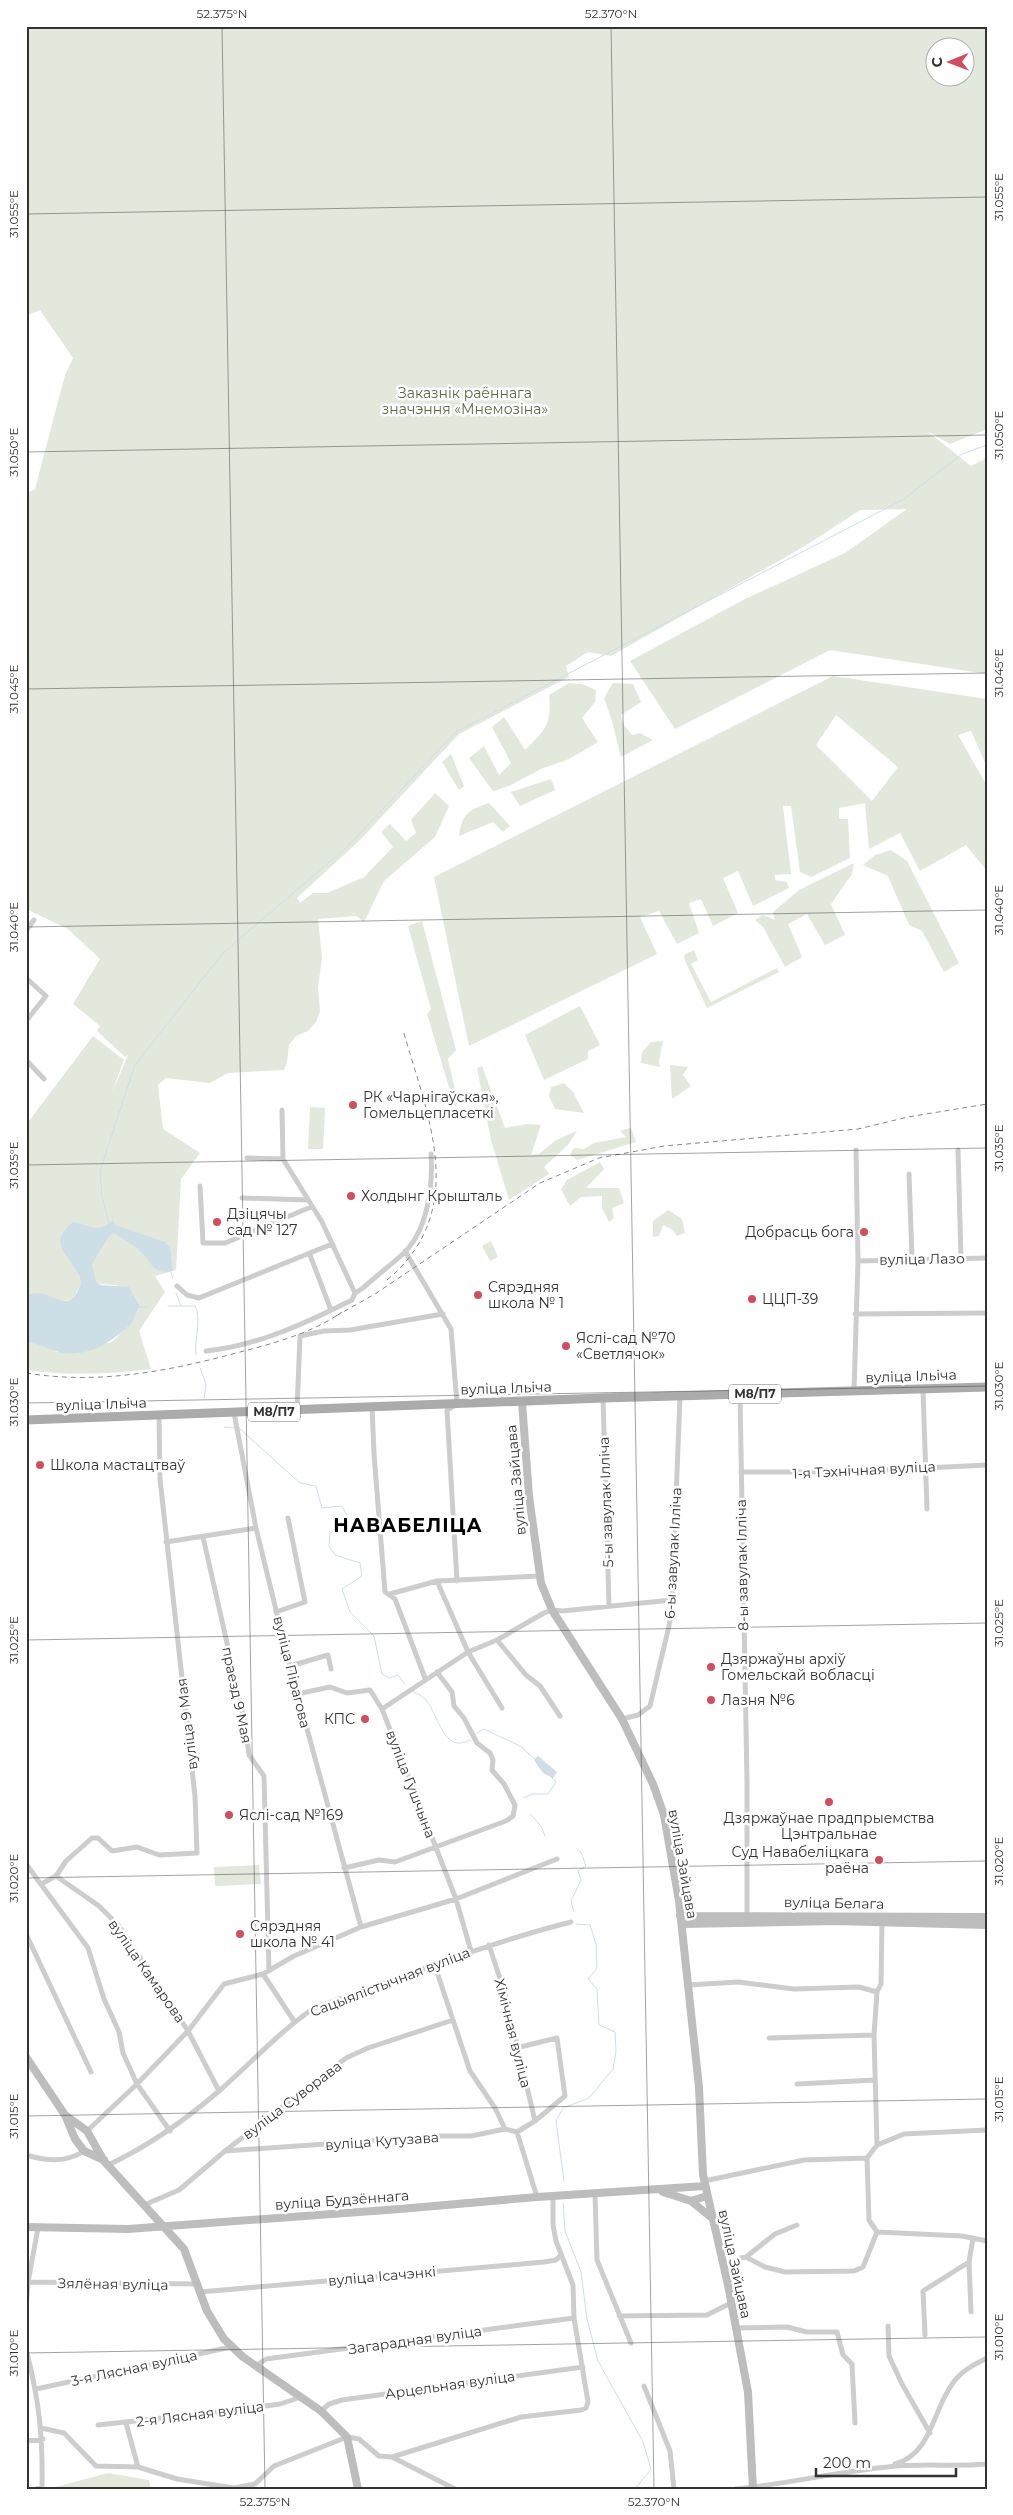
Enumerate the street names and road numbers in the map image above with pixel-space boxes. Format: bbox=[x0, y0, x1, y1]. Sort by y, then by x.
street label: вуліца Лазо bbox=[879, 1249, 965, 1269]
street label: вуліца Ільіча bbox=[865, 1365, 957, 1387]
street label: вуліца Ільіча bbox=[460, 1377, 552, 1399]
road number: М8/П7 bbox=[729, 1385, 781, 1404]
street label: вуліца Ільіча bbox=[55, 1393, 147, 1415]
road number: М8/П7 bbox=[248, 1402, 300, 1421]
street label: вуліца Зайцава bbox=[502, 1424, 530, 1536]
street label: 5-ы завулак Ілліча bbox=[595, 1436, 617, 1568]
street label: 1-я Тэхнічная вуліца bbox=[792, 1457, 936, 1483]
street label: 6-ы завулак Ілліча bbox=[661, 1487, 685, 1619]
street label: 8-ы завулак Ілліча bbox=[732, 1499, 752, 1631]
street label: вуліца Пірагова bbox=[269, 1614, 315, 1730]
street label: праезд 9 Мая bbox=[218, 1645, 256, 1745]
street label: вуліца 9 Мая bbox=[172, 1677, 202, 1771]
street label: вуліца Гушчына bbox=[382, 1727, 440, 1841]
street label: вуліца Зайцава bbox=[665, 1808, 701, 1920]
street label: вуліца Белага bbox=[784, 1893, 884, 1913]
street label: вуліца Камарова bbox=[105, 1916, 189, 2026]
street label: Сацыялістычная вуліца bbox=[308, 1943, 472, 2021]
street label: Хімічная вуліца bbox=[491, 1976, 535, 2090]
street label: вуліца Суворава bbox=[239, 2057, 345, 2143]
street label: вуліца Кутузава bbox=[324, 2128, 440, 2154]
street label: вуліца Будзённага bbox=[274, 2186, 410, 2214]
street label: вуліца Зайцава bbox=[715, 2208, 755, 2320]
street label: вуліца Ісачэнкі bbox=[327, 2262, 437, 2290]
street label: Зялёная вуліца bbox=[57, 2274, 169, 2294]
street label: Загарадная вуліца bbox=[347, 2322, 483, 2358]
street label: 3-я Лясная вуліца bbox=[69, 2346, 199, 2390]
street label: Арцельная вуліца bbox=[384, 2367, 516, 2403]
street label: 2-я Лясная вуліца bbox=[135, 2397, 265, 2431]

